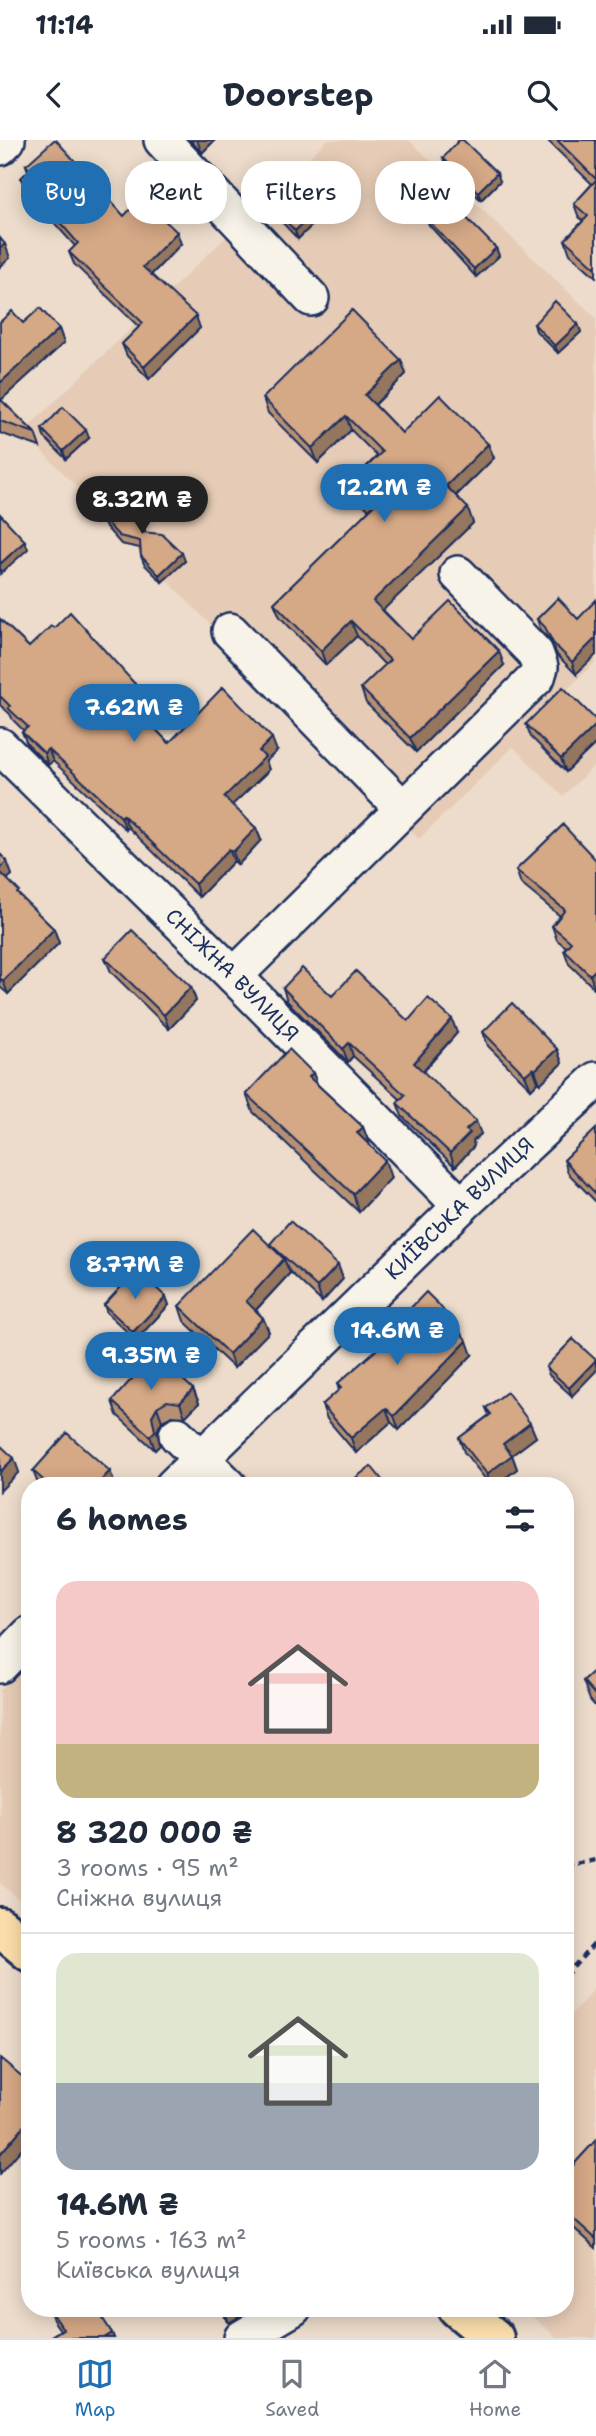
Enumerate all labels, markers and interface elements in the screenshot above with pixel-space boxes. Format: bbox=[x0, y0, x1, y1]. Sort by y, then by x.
text: 11:14 bbox=[35, 7, 93, 42]
text: Doorstep bbox=[223, 73, 373, 116]
icon: back bbox=[35, 76, 73, 114]
icon: search bbox=[523, 76, 561, 114]
chip: Buy bbox=[21, 161, 111, 224]
chip: Rent bbox=[125, 161, 227, 224]
chip: Filters bbox=[241, 161, 361, 224]
chip: New bbox=[375, 161, 475, 224]
pin: 12.2M ₴ bbox=[319, 464, 449, 524]
text: 12.2M ₴ bbox=[336, 472, 432, 502]
pin: 8.32M ₴ bbox=[77, 476, 207, 536]
text: 8.32M ₴ bbox=[92, 484, 192, 514]
pin: 7.62M ₴ bbox=[69, 684, 199, 744]
text: 7.62M ₴ bbox=[85, 692, 183, 722]
street label: СНІЖНА ВУЛИЦЯ bbox=[159, 902, 305, 1048]
street label: КИЇВСЬКА ВУЛИЦЯ bbox=[379, 1131, 540, 1286]
pin: 8.77M ₴ bbox=[70, 1242, 200, 1301]
text: 8.77M ₴ bbox=[86, 1249, 184, 1279]
pin: 14.6M ₴ bbox=[332, 1308, 462, 1367]
text: 14.6M ₴ bbox=[350, 1315, 444, 1345]
pin: 9.35M ₴ bbox=[86, 1332, 216, 1392]
text: 9.35M ₴ bbox=[101, 1340, 201, 1370]
text: 6 homes bbox=[56, 1499, 188, 1540]
icon: filters bbox=[501, 1500, 539, 1538]
icon: home bbox=[235, 1626, 361, 1752]
text: 8 320 000 ₴ bbox=[56, 1812, 253, 1853]
text: 3 rooms · 95 m² bbox=[56, 1853, 239, 1883]
text: Сніжна вулиця bbox=[56, 1883, 222, 1913]
icon: home bbox=[235, 1998, 361, 2124]
text: 14.6M ₴ bbox=[56, 2184, 179, 2225]
text: 5 rooms · 163 m² bbox=[56, 2225, 247, 2255]
text: Київська вулиця bbox=[56, 2255, 240, 2285]
tab: Map bbox=[75, 2355, 116, 2422]
tab: Saved bbox=[265, 2355, 319, 2422]
tab: Home bbox=[469, 2355, 521, 2422]

